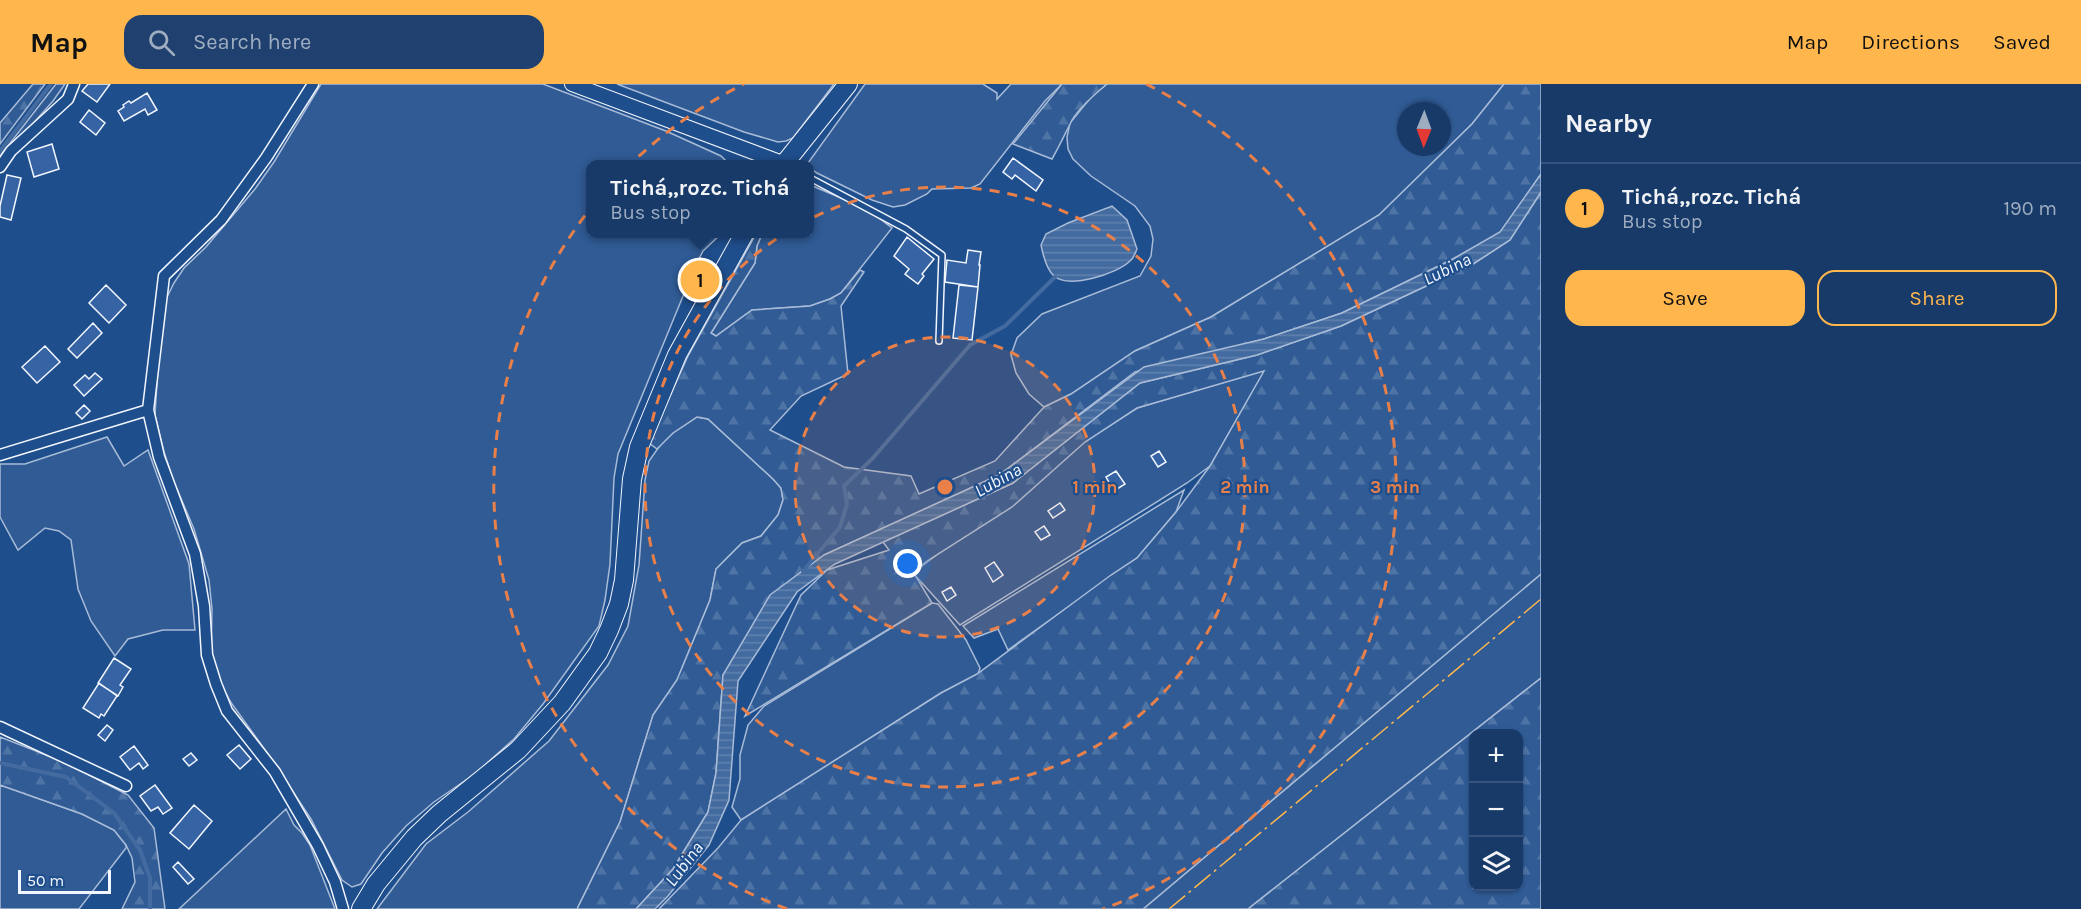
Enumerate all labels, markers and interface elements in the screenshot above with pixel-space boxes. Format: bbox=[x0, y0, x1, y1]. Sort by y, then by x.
search box bbox=[124, 15, 544, 69]
text: Map bbox=[30, 26, 88, 59]
icon: search bbox=[145, 26, 178, 59]
text: Search here bbox=[193, 29, 311, 55]
text: Map bbox=[1787, 30, 1828, 54]
text: Directions bbox=[1861, 30, 1960, 54]
text: Saved bbox=[1993, 30, 2051, 54]
north arrow bbox=[1397, 102, 1451, 156]
text: Nearby bbox=[1565, 108, 1652, 139]
popup bbox=[586, 160, 814, 238]
text: Tichá,,rozc. Tichá bbox=[610, 175, 790, 201]
text: Tichá,,rozc. Tichá bbox=[1622, 184, 1801, 210]
text: 1 bbox=[1581, 197, 1588, 220]
text: 190 m bbox=[2003, 197, 2057, 220]
text: Bus stop bbox=[610, 201, 691, 224]
text: Bus stop bbox=[1622, 210, 1702, 233]
water label: Lubina bbox=[1419, 248, 1475, 290]
pin: 1 bbox=[680, 258, 720, 302]
button: Save bbox=[1565, 270, 1805, 326]
button: Share bbox=[1817, 270, 2057, 326]
water label: Lubina bbox=[971, 458, 1025, 502]
text: 1 min bbox=[1072, 476, 1118, 498]
text: 2 min bbox=[1220, 476, 1270, 498]
text: 3 min bbox=[1370, 476, 1420, 498]
centre of rings bbox=[935, 477, 955, 497]
your location bbox=[893, 549, 922, 578]
map controls bbox=[1469, 729, 1523, 891]
button: + bbox=[1469, 729, 1523, 783]
button: − bbox=[1469, 783, 1523, 837]
water label: Lubina bbox=[660, 837, 708, 891]
button: layers bbox=[1469, 837, 1523, 891]
scale bar bbox=[18, 867, 111, 894]
text: 50 m bbox=[27, 871, 64, 890]

